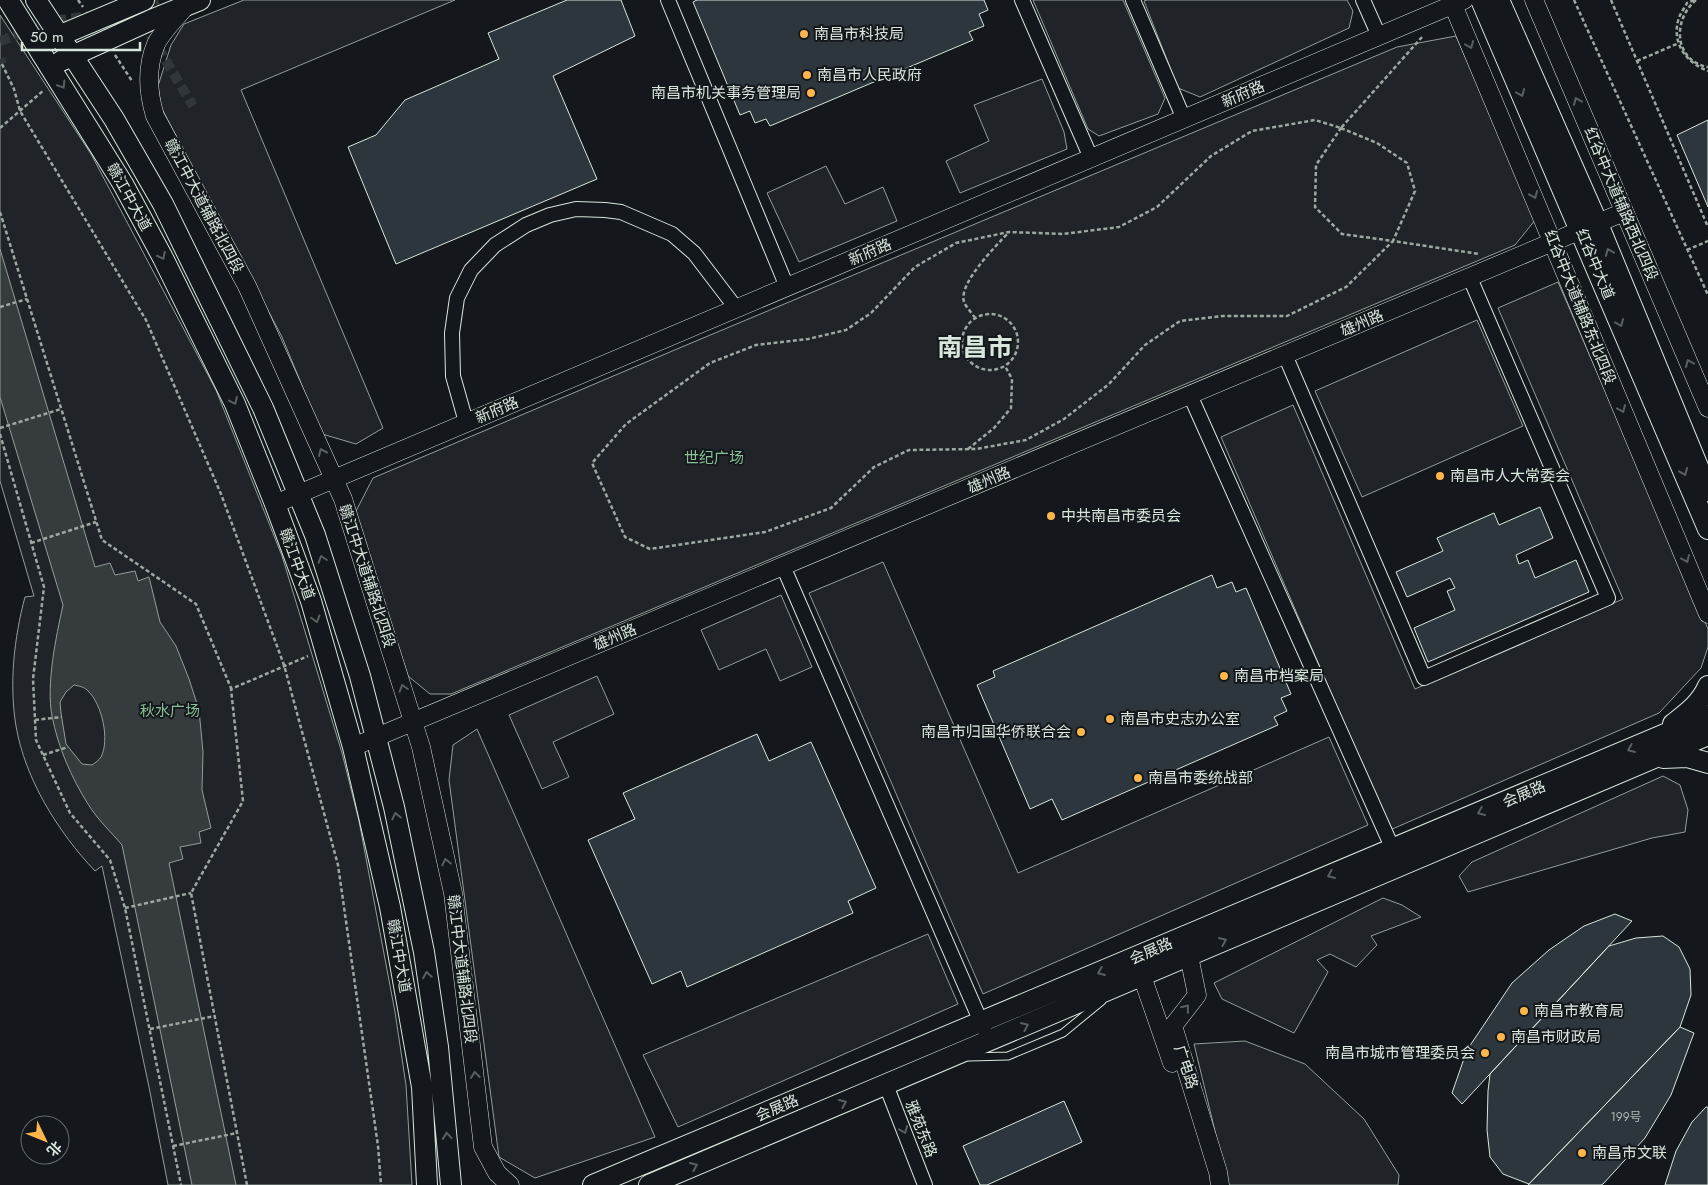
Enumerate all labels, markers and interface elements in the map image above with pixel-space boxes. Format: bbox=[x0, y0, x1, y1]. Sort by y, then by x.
scale bar bbox=[22, 20, 140, 52]
place label: 南昌市科技局 bbox=[814, 23, 904, 45]
text: 50 m bbox=[30, 26, 64, 48]
marker: 南昌市科技局 bbox=[798, 28, 810, 40]
one-way arrow bbox=[1464, 40, 1475, 49]
place label: 南昌市人民政府 bbox=[817, 64, 922, 86]
marker: 南昌市人民政府 bbox=[801, 69, 813, 81]
street label: 新府路 bbox=[1218, 75, 1268, 113]
one-way arrow bbox=[56, 80, 65, 89]
place label: 南昌市机关事务管理局 bbox=[651, 82, 801, 104]
marker: 南昌市机关事务管理局 bbox=[805, 87, 817, 99]
one-way arrow bbox=[1515, 88, 1526, 97]
one-way arrow bbox=[1572, 97, 1583, 106]
street label: 红谷中大道辅路西北四段 bbox=[1580, 125, 1662, 283]
street label: 赣江中大道辅路北四段 bbox=[159, 135, 249, 277]
street label: 赣江中大道 bbox=[101, 159, 157, 235]
one-way arrow bbox=[1527, 190, 1538, 199]
street label: 红谷中大道辅路东北四段 bbox=[1539, 226, 1621, 388]
street label: 红谷中大道 bbox=[1572, 226, 1618, 302]
street label: 新府路 bbox=[845, 233, 895, 271]
one-way arrow bbox=[1605, 248, 1616, 257]
one-way arrow bbox=[155, 251, 165, 260]
street label: 雄州路 bbox=[1337, 304, 1387, 342]
one-way arrow bbox=[1613, 318, 1624, 327]
district label: 南昌市 bbox=[937, 329, 1013, 365]
one-way arrow bbox=[1684, 359, 1695, 368]
street label: 新府路 bbox=[472, 391, 522, 429]
one-way arrow bbox=[227, 396, 237, 405]
one-way arrow bbox=[1617, 405, 1627, 413]
park label: 世纪广场 bbox=[684, 447, 744, 469]
one-way arrow bbox=[317, 448, 328, 457]
street label: 雄州路 bbox=[964, 461, 1014, 499]
place label: 南昌市人大常委会 bbox=[1450, 465, 1570, 487]
one-way arrow bbox=[1677, 467, 1688, 476]
marker: 南昌市人大常委会 bbox=[1434, 470, 1446, 482]
street label: 赣江中大道辅路北四段 bbox=[333, 501, 401, 651]
place label: 中共南昌市委员会 bbox=[1061, 505, 1181, 527]
marker: 中共南昌市委员会 bbox=[1045, 510, 1057, 522]
street label: 赣江中大道 bbox=[274, 525, 320, 603]
one-way arrow bbox=[1679, 554, 1690, 563]
one-way arrow bbox=[318, 555, 328, 563]
one-way arrow bbox=[311, 614, 321, 622]
street label: 雄州路 bbox=[590, 618, 640, 656]
place label: 南昌市档案局 bbox=[1234, 665, 1324, 687]
marker: 南昌市档案局 bbox=[1218, 670, 1230, 682]
one-way arrow bbox=[398, 684, 408, 693]
park label: 秋水广场 bbox=[140, 700, 200, 722]
place label: 南昌市史志办公室 bbox=[1120, 708, 1240, 730]
marker: 南昌市史志办公室 bbox=[1104, 713, 1116, 725]
place label: 南昌市归国华侨联合会 bbox=[921, 721, 1071, 743]
marker: 南昌市归国华侨联合会 bbox=[1075, 726, 1087, 738]
one-way arrow bbox=[1627, 742, 1636, 753]
place label: 南昌市委统战部 bbox=[1148, 767, 1253, 789]
marker: 南昌市委统战部 bbox=[1132, 772, 1144, 784]
street label: 会展路 bbox=[1499, 775, 1549, 813]
one-way arrow bbox=[1477, 805, 1486, 816]
one-way arrow bbox=[391, 811, 401, 820]
one-way arrow bbox=[441, 858, 452, 867]
one-way arrow bbox=[1327, 868, 1336, 879]
street label: 赣江中大道辅路北四段 bbox=[442, 893, 482, 1045]
street label: 赣江中大道 bbox=[382, 917, 416, 995]
street label: 会展路 bbox=[1126, 932, 1176, 970]
one-way arrow bbox=[1218, 937, 1227, 948]
one-way arrow bbox=[1097, 965, 1106, 976]
one-way arrow bbox=[423, 971, 433, 980]
place label: 南昌市教育局 bbox=[1534, 1000, 1624, 1022]
one-way arrow bbox=[1181, 1005, 1189, 1014]
marker: 南昌市教育局 bbox=[1518, 1005, 1530, 1017]
one-way arrow bbox=[1020, 1021, 1029, 1032]
place label: 南昌市财政局 bbox=[1511, 1026, 1601, 1048]
marker: 南昌市财政局 bbox=[1495, 1031, 1507, 1043]
street label: 广电路 bbox=[1169, 1042, 1203, 1092]
place label: 南昌市城市管理委员会 bbox=[1325, 1042, 1475, 1064]
marker: 南昌市城市管理委员会 bbox=[1479, 1047, 1491, 1059]
one-way arrow bbox=[470, 1071, 481, 1079]
street label: 会展路 bbox=[752, 1089, 802, 1127]
street label: 雅苑东路 bbox=[900, 1097, 942, 1161]
one-way arrow bbox=[838, 1098, 847, 1109]
house number: 199号 bbox=[1610, 1108, 1642, 1126]
north arrow bbox=[20, 1115, 70, 1165]
one-way arrow bbox=[897, 1125, 908, 1134]
one-way arrow bbox=[442, 1132, 453, 1140]
text: 北 bbox=[42, 1137, 67, 1161]
place label: 南昌市文联 bbox=[1592, 1142, 1667, 1164]
marker: 南昌市文联 bbox=[1576, 1147, 1588, 1159]
one-way arrow bbox=[689, 1162, 697, 1172]

